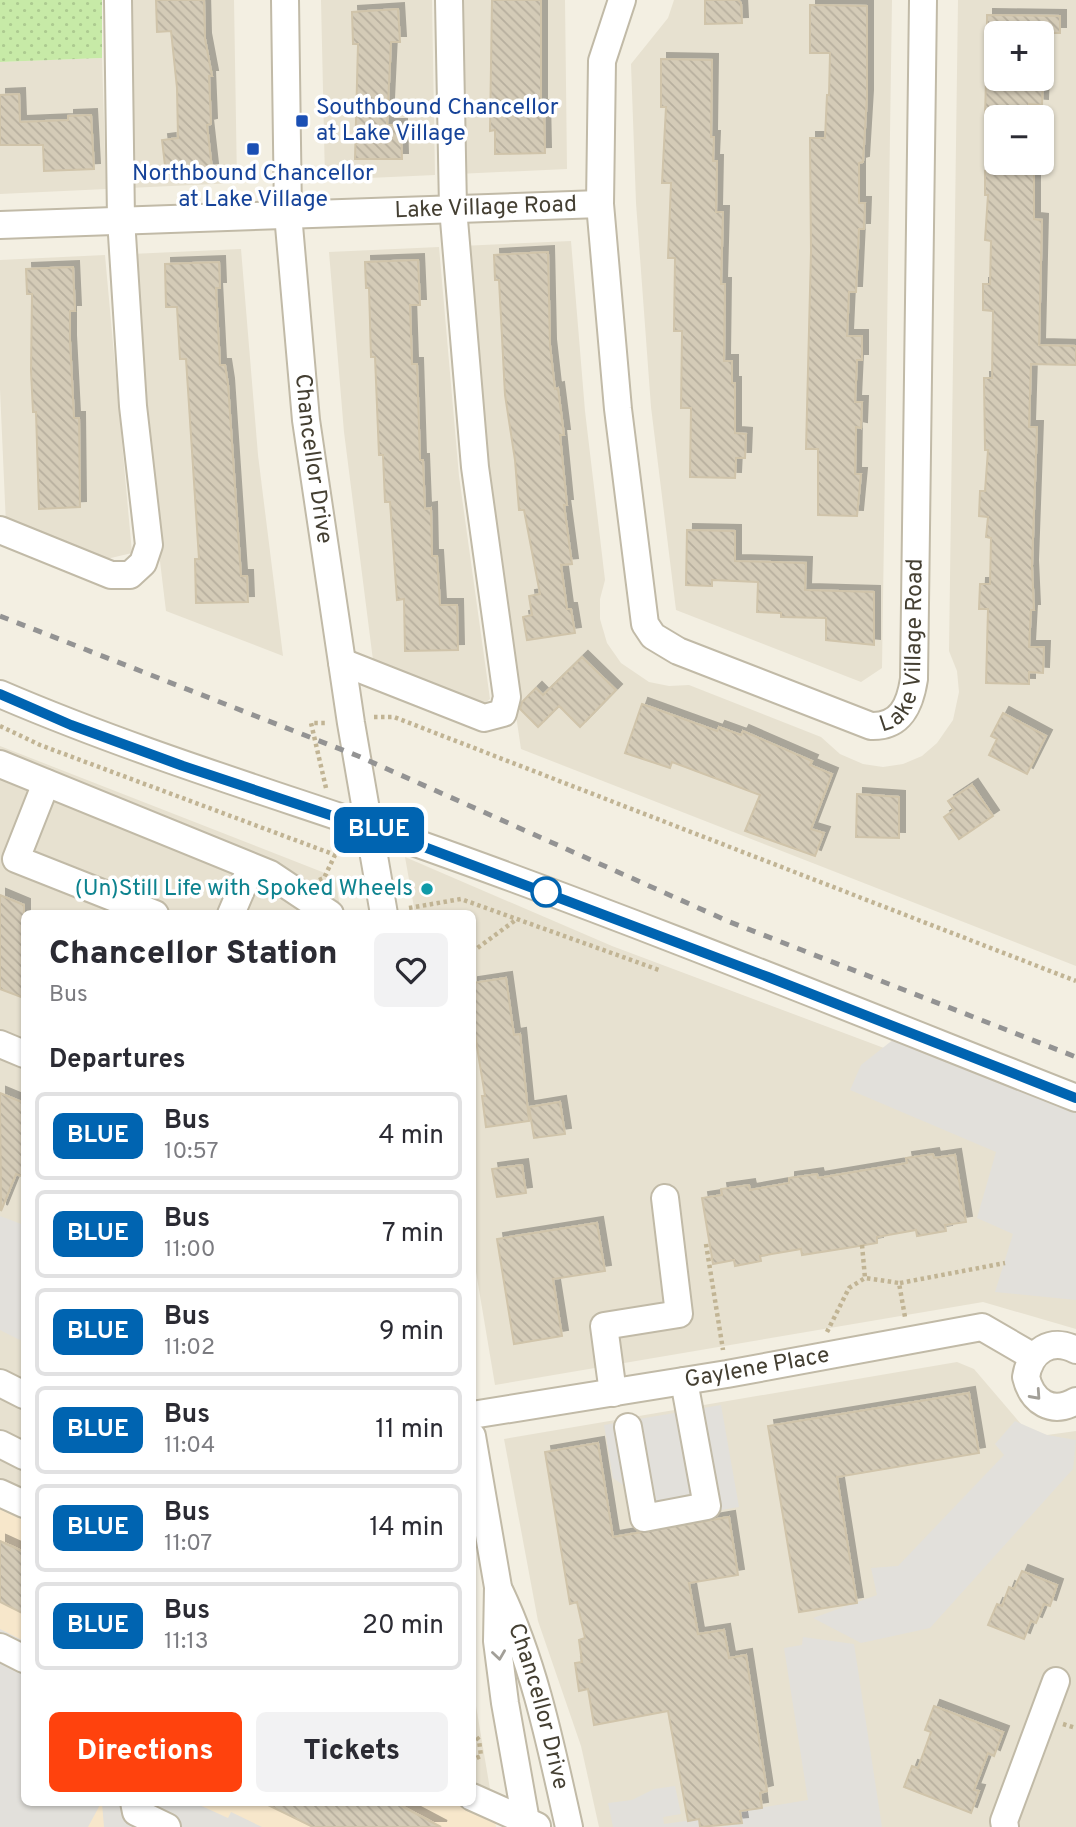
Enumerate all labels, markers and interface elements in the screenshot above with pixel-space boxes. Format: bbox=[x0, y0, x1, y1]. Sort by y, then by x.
map controls bbox=[984, 21, 1054, 175]
button: + bbox=[984, 21, 1054, 91]
place label: Southbound Chancellor at Lake Village bbox=[316, 94, 559, 149]
button: − bbox=[984, 105, 1054, 175]
marker: Southbound Chancellor at Lake Village bbox=[294, 113, 310, 129]
marker: Northbound Chancellor at Lake Village bbox=[245, 141, 261, 157]
place label: Northbound Chancellor at Lake Village bbox=[132, 160, 374, 215]
street label: Lake Village Road bbox=[394, 190, 577, 226]
street label: Chancellor Drive bbox=[288, 372, 339, 546]
street label: Lake Village Road bbox=[876, 558, 930, 740]
line badge: BLUE bbox=[330, 807, 428, 853]
text: BLUE bbox=[348, 815, 410, 845]
place label: (Un)Still Life with Spoked Wheels bbox=[75, 875, 413, 904]
unlabelled marker bbox=[531, 877, 561, 907]
marker: (Un)Still Life with Spoked Wheels bbox=[419, 881, 435, 897]
button: heart bbox=[374, 933, 448, 1007]
text: Chancellor Station bbox=[49, 934, 338, 976]
text: Bus bbox=[49, 981, 88, 1010]
text: Departures bbox=[49, 1044, 186, 1077]
text: Bus bbox=[164, 1105, 210, 1138]
text: 4 min bbox=[378, 1120, 444, 1153]
text: BLUE bbox=[67, 1121, 129, 1151]
text: 10:57 bbox=[164, 1138, 218, 1167]
text: Bus bbox=[164, 1203, 210, 1236]
text: 7 min bbox=[382, 1218, 444, 1251]
text: BLUE bbox=[67, 1219, 129, 1249]
text: 11:00 bbox=[164, 1236, 216, 1265]
text: Bus bbox=[164, 1301, 210, 1334]
text: 9 min bbox=[379, 1316, 444, 1349]
text: BLUE bbox=[67, 1317, 129, 1347]
text: 11:02 bbox=[164, 1334, 215, 1363]
street label: Gaylene Place bbox=[683, 1341, 832, 1395]
one-way arrow bbox=[1028, 1387, 1040, 1400]
text: Bus bbox=[164, 1399, 210, 1432]
text: 11 min bbox=[375, 1414, 444, 1447]
text: BLUE bbox=[67, 1415, 129, 1445]
text: 11:04 bbox=[164, 1432, 215, 1461]
text: Bus bbox=[164, 1497, 210, 1530]
text: 14 min bbox=[369, 1512, 444, 1545]
text: BLUE bbox=[67, 1513, 129, 1543]
text: 11:07 bbox=[164, 1530, 212, 1559]
text: Bus bbox=[164, 1595, 210, 1628]
text: 20 min bbox=[362, 1610, 444, 1643]
text: BLUE bbox=[67, 1611, 129, 1641]
street label: Chancellor Drive bbox=[501, 1619, 575, 1792]
text: 11:13 bbox=[164, 1628, 209, 1657]
one-way arrow bbox=[491, 1649, 506, 1661]
button: Directions bbox=[49, 1712, 242, 1792]
button: Tickets bbox=[256, 1712, 448, 1792]

